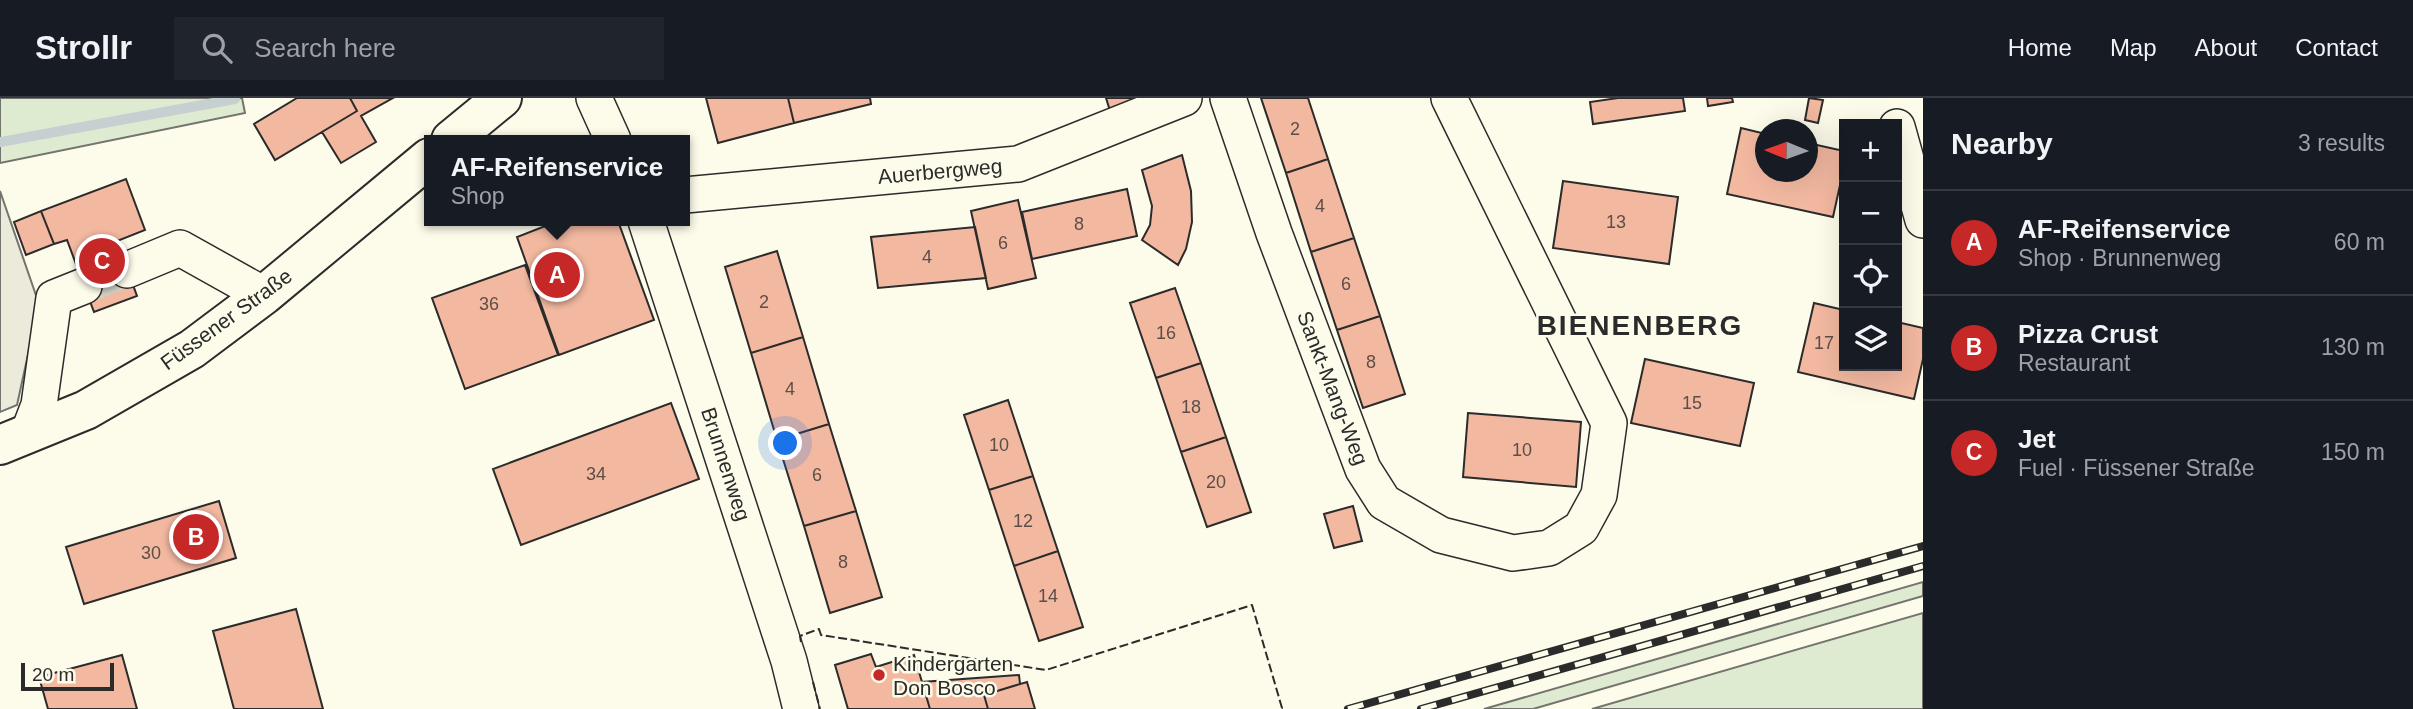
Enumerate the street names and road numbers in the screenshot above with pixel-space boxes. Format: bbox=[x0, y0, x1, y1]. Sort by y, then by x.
street label: Auerbergweg bbox=[877, 154, 1003, 188]
street label: Füssener Straße bbox=[156, 264, 296, 374]
street label: Sankt-Mang-Weg bbox=[1293, 308, 1373, 468]
street label: Brunnenweg bbox=[697, 404, 755, 524]

